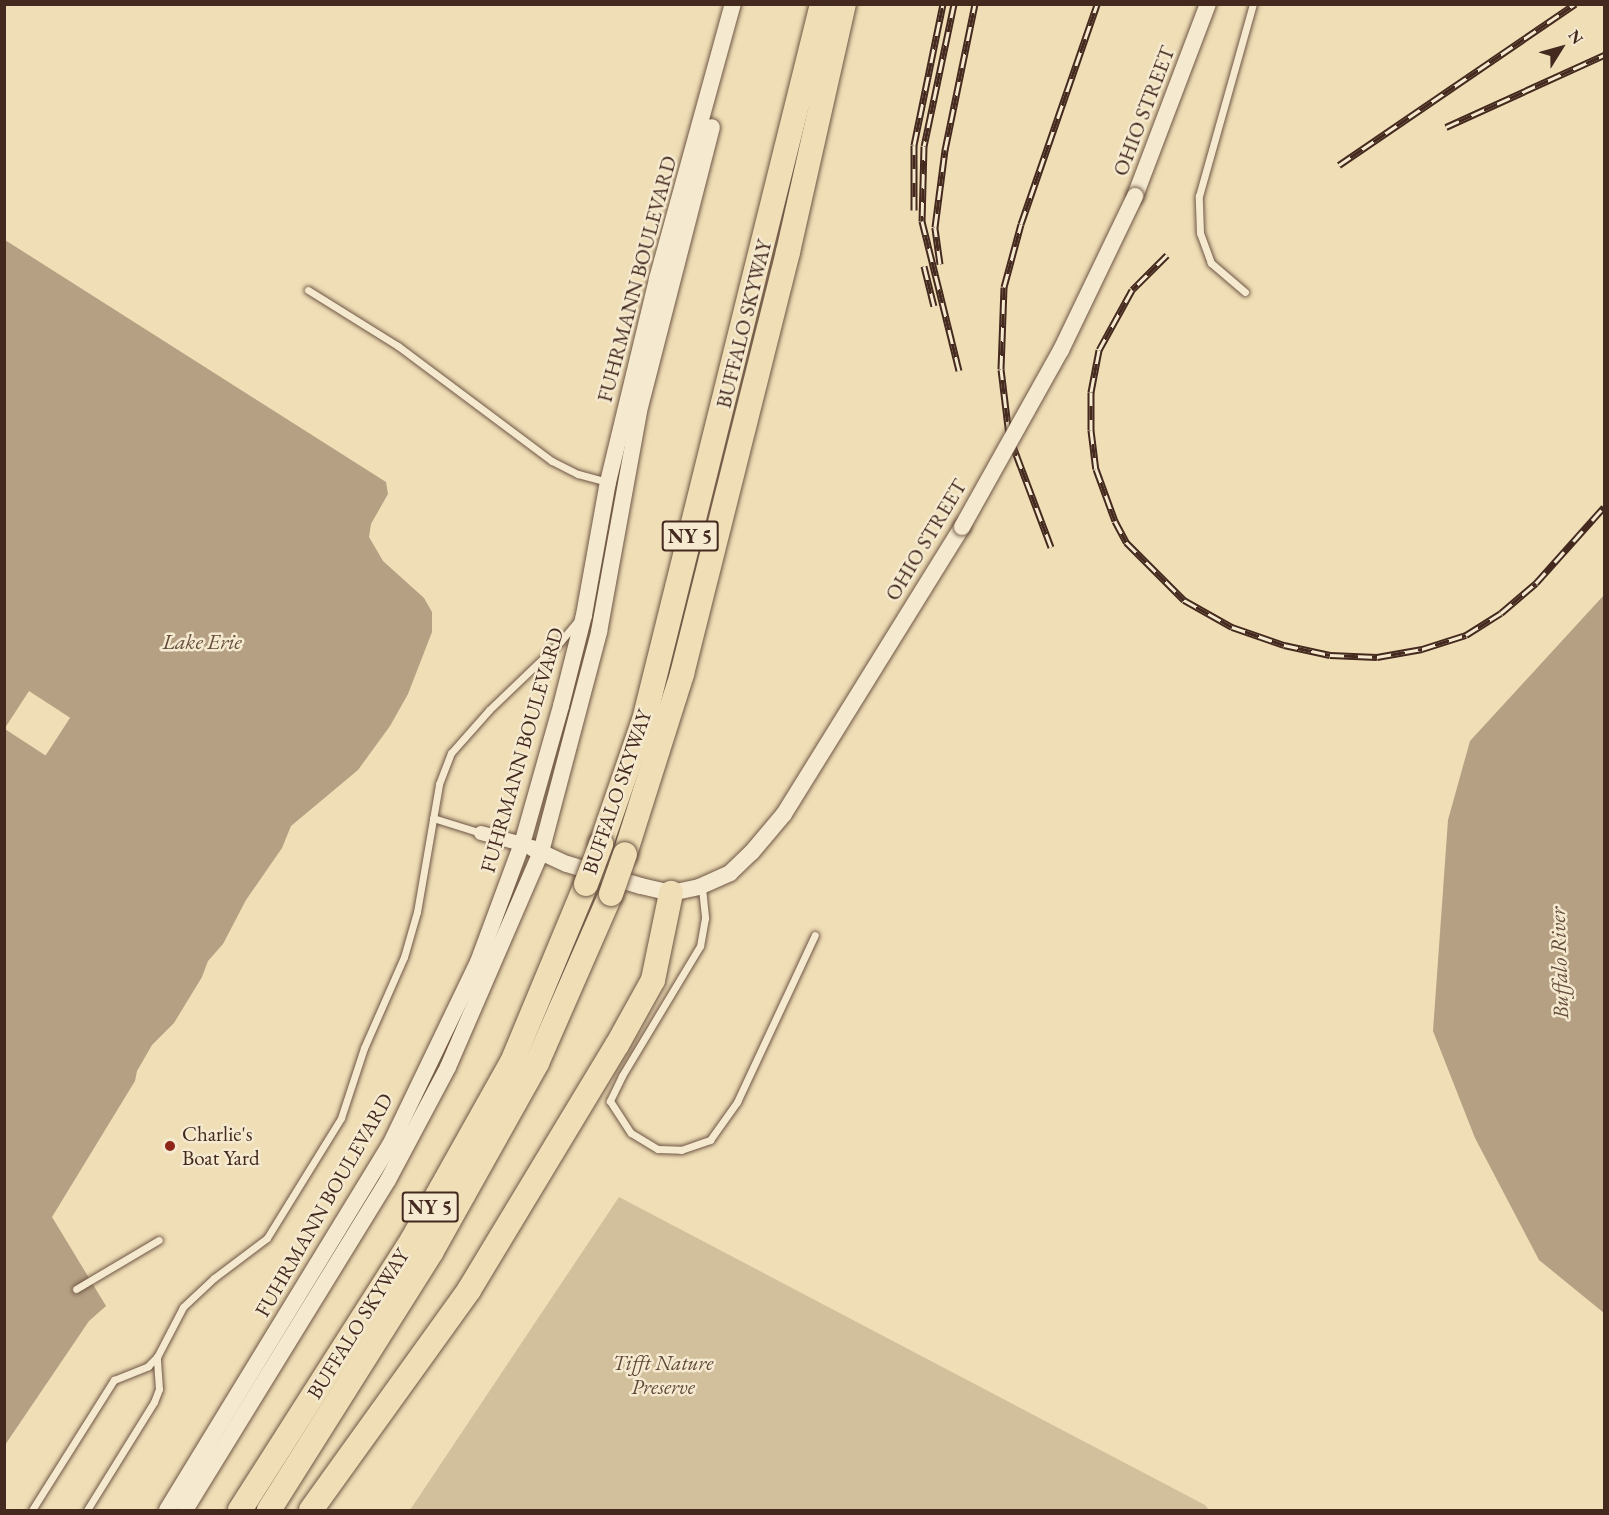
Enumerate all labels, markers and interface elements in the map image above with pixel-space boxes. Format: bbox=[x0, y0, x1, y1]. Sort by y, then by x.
north arrow bbox=[1531, 18, 1591, 78]
text: N bbox=[1563, 25, 1588, 48]
street label: OHIO STREET bbox=[1108, 43, 1180, 179]
street label: FUHRMANN BOULEVARD bbox=[592, 153, 682, 405]
street label: BUFFALO SKYWAY bbox=[711, 237, 777, 411]
street label: OHIO STREET bbox=[880, 475, 972, 605]
road number: NY 5 bbox=[662, 519, 718, 553]
street label: FUHRMANN BOULEVARD bbox=[475, 625, 569, 875]
water label: Lake Erie bbox=[162, 629, 242, 655]
street label: BUFFALO SKYWAY bbox=[577, 706, 657, 878]
water label: Buffalo River bbox=[1544, 906, 1574, 1020]
street label: FUHRMANN BOULEVARD bbox=[250, 1089, 398, 1321]
place label: Charlie's Boat Yard bbox=[182, 1121, 260, 1171]
marker: Charlie's Boat Yard bbox=[163, 1139, 177, 1153]
road number: NY 5 bbox=[402, 1190, 458, 1224]
street label: BUFFALO SKYWAY bbox=[302, 1244, 414, 1404]
park label: Tifft Nature Preserve bbox=[613, 1350, 713, 1400]

